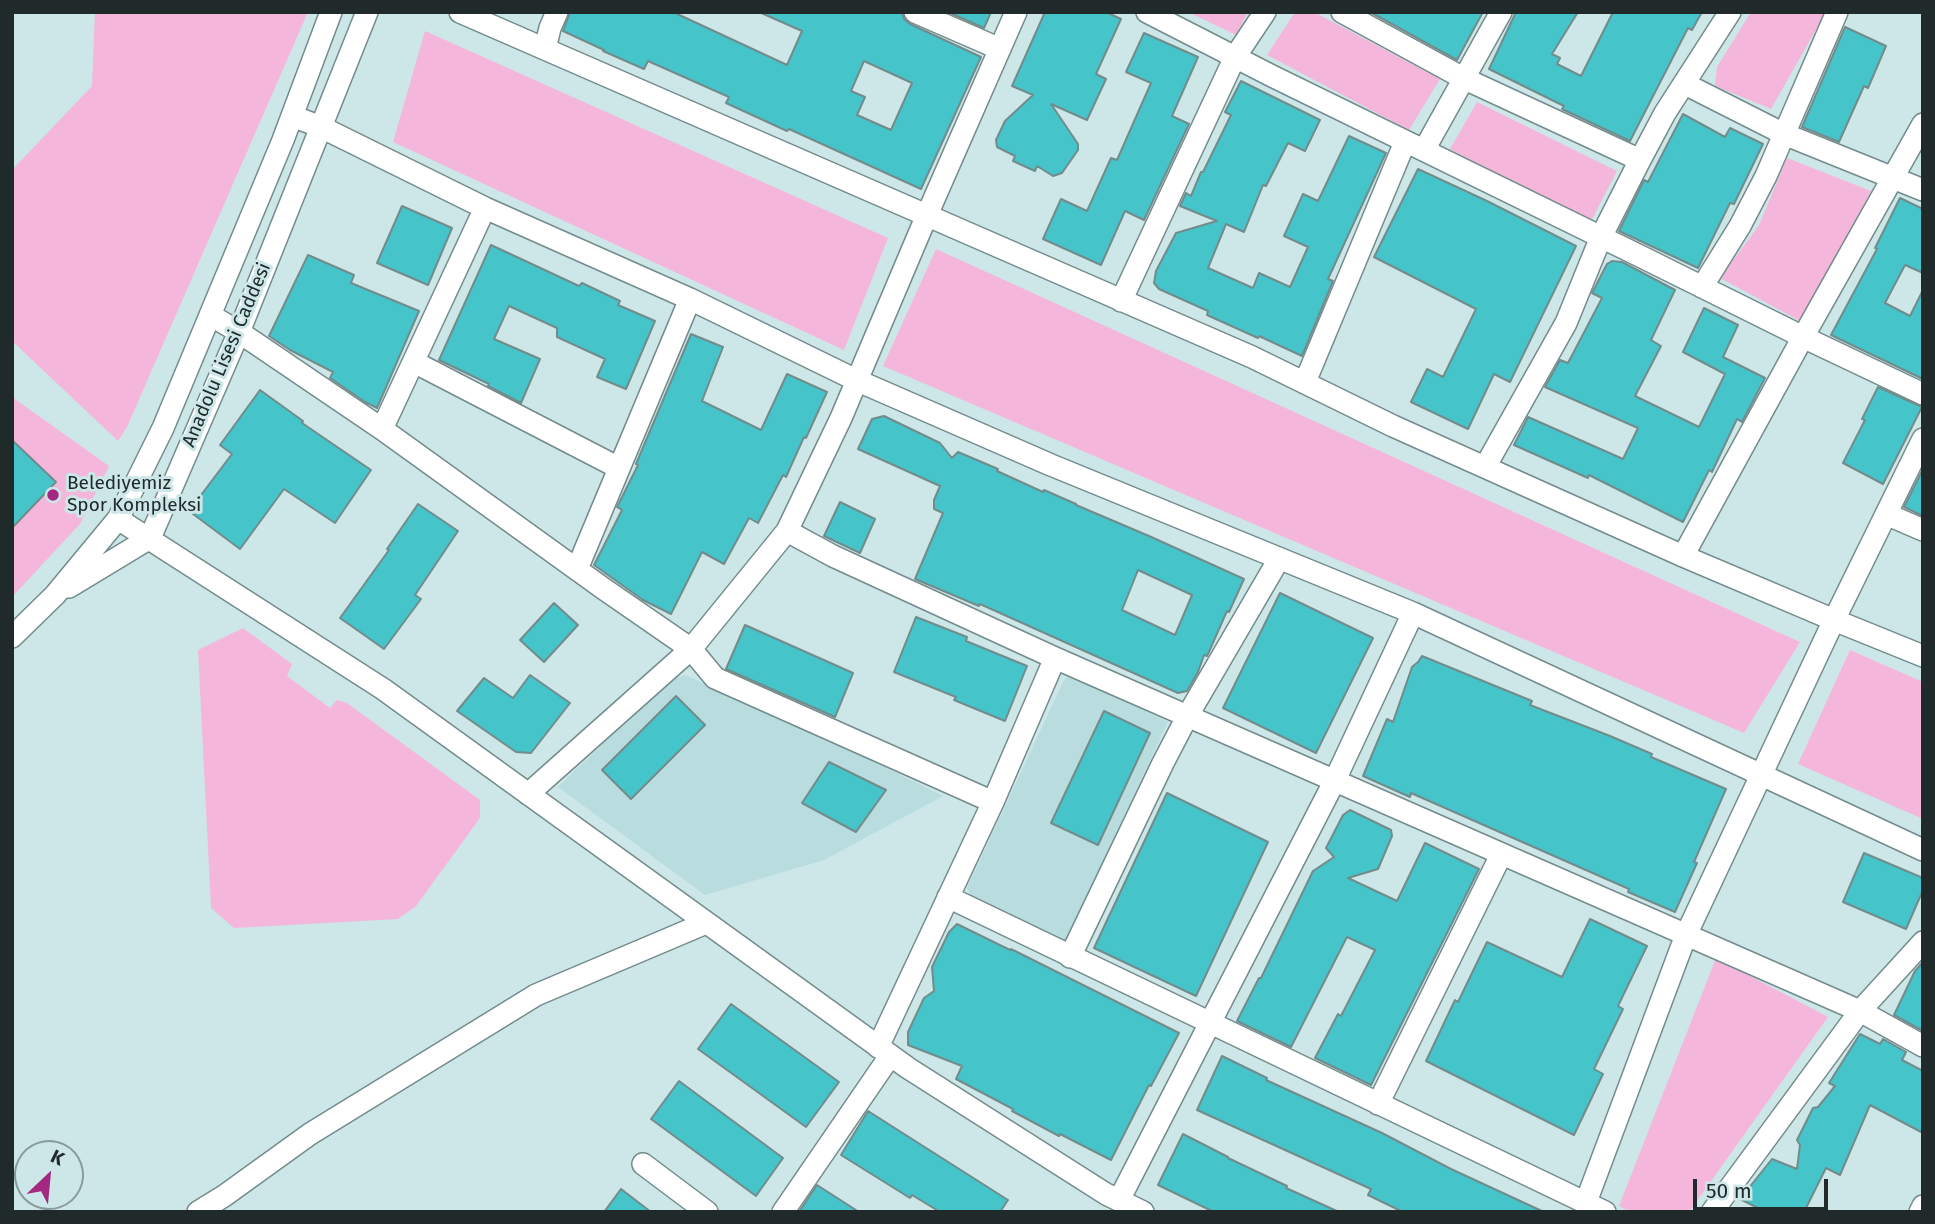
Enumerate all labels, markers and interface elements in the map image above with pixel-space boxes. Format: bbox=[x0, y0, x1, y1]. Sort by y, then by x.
street label: Anadolu Lisesi Caddesi bbox=[178, 259, 276, 451]
place label: Belediyemiz Spor Kompleksi bbox=[67, 473, 201, 517]
marker: Belediyemiz Spor Kompleksi bbox=[45, 487, 61, 503]
north arrow bbox=[14, 1140, 84, 1210]
text: K bbox=[47, 1145, 68, 1170]
scale bar bbox=[1697, 1164, 1832, 1208]
text: 50 m bbox=[1706, 1178, 1752, 1204]

